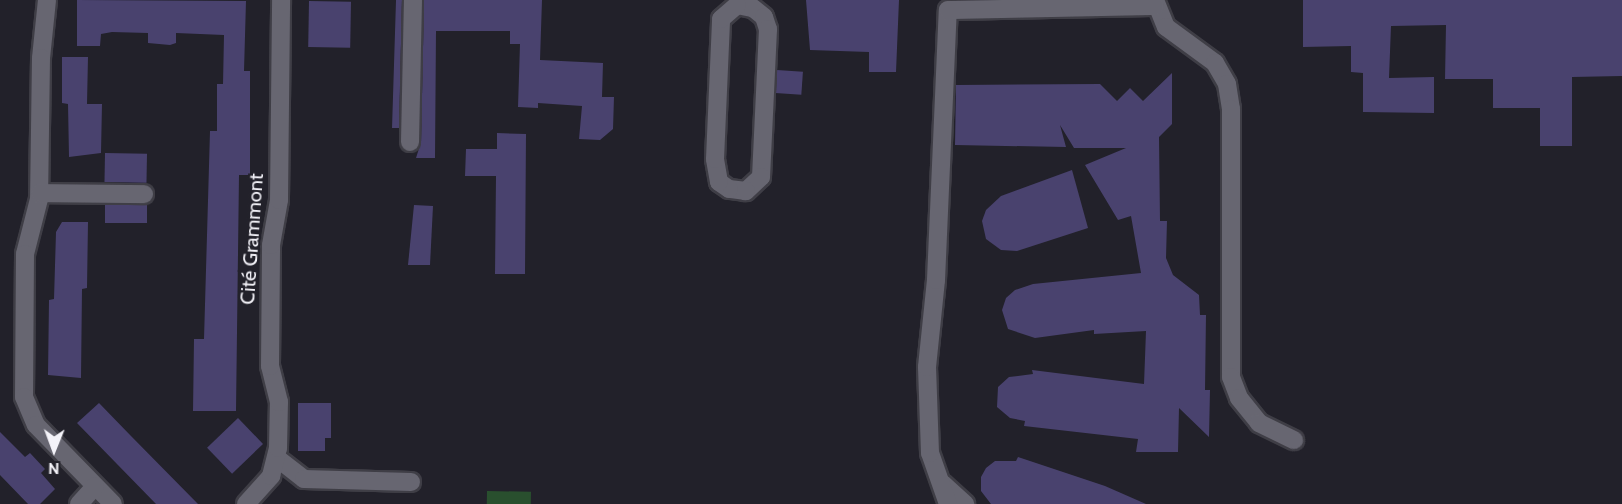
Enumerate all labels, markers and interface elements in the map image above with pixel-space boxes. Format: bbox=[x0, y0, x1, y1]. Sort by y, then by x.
street label: Cité Grammont bbox=[235, 173, 269, 305]
north arrow bbox=[24, 420, 84, 480]
text: N bbox=[48, 459, 59, 478]

